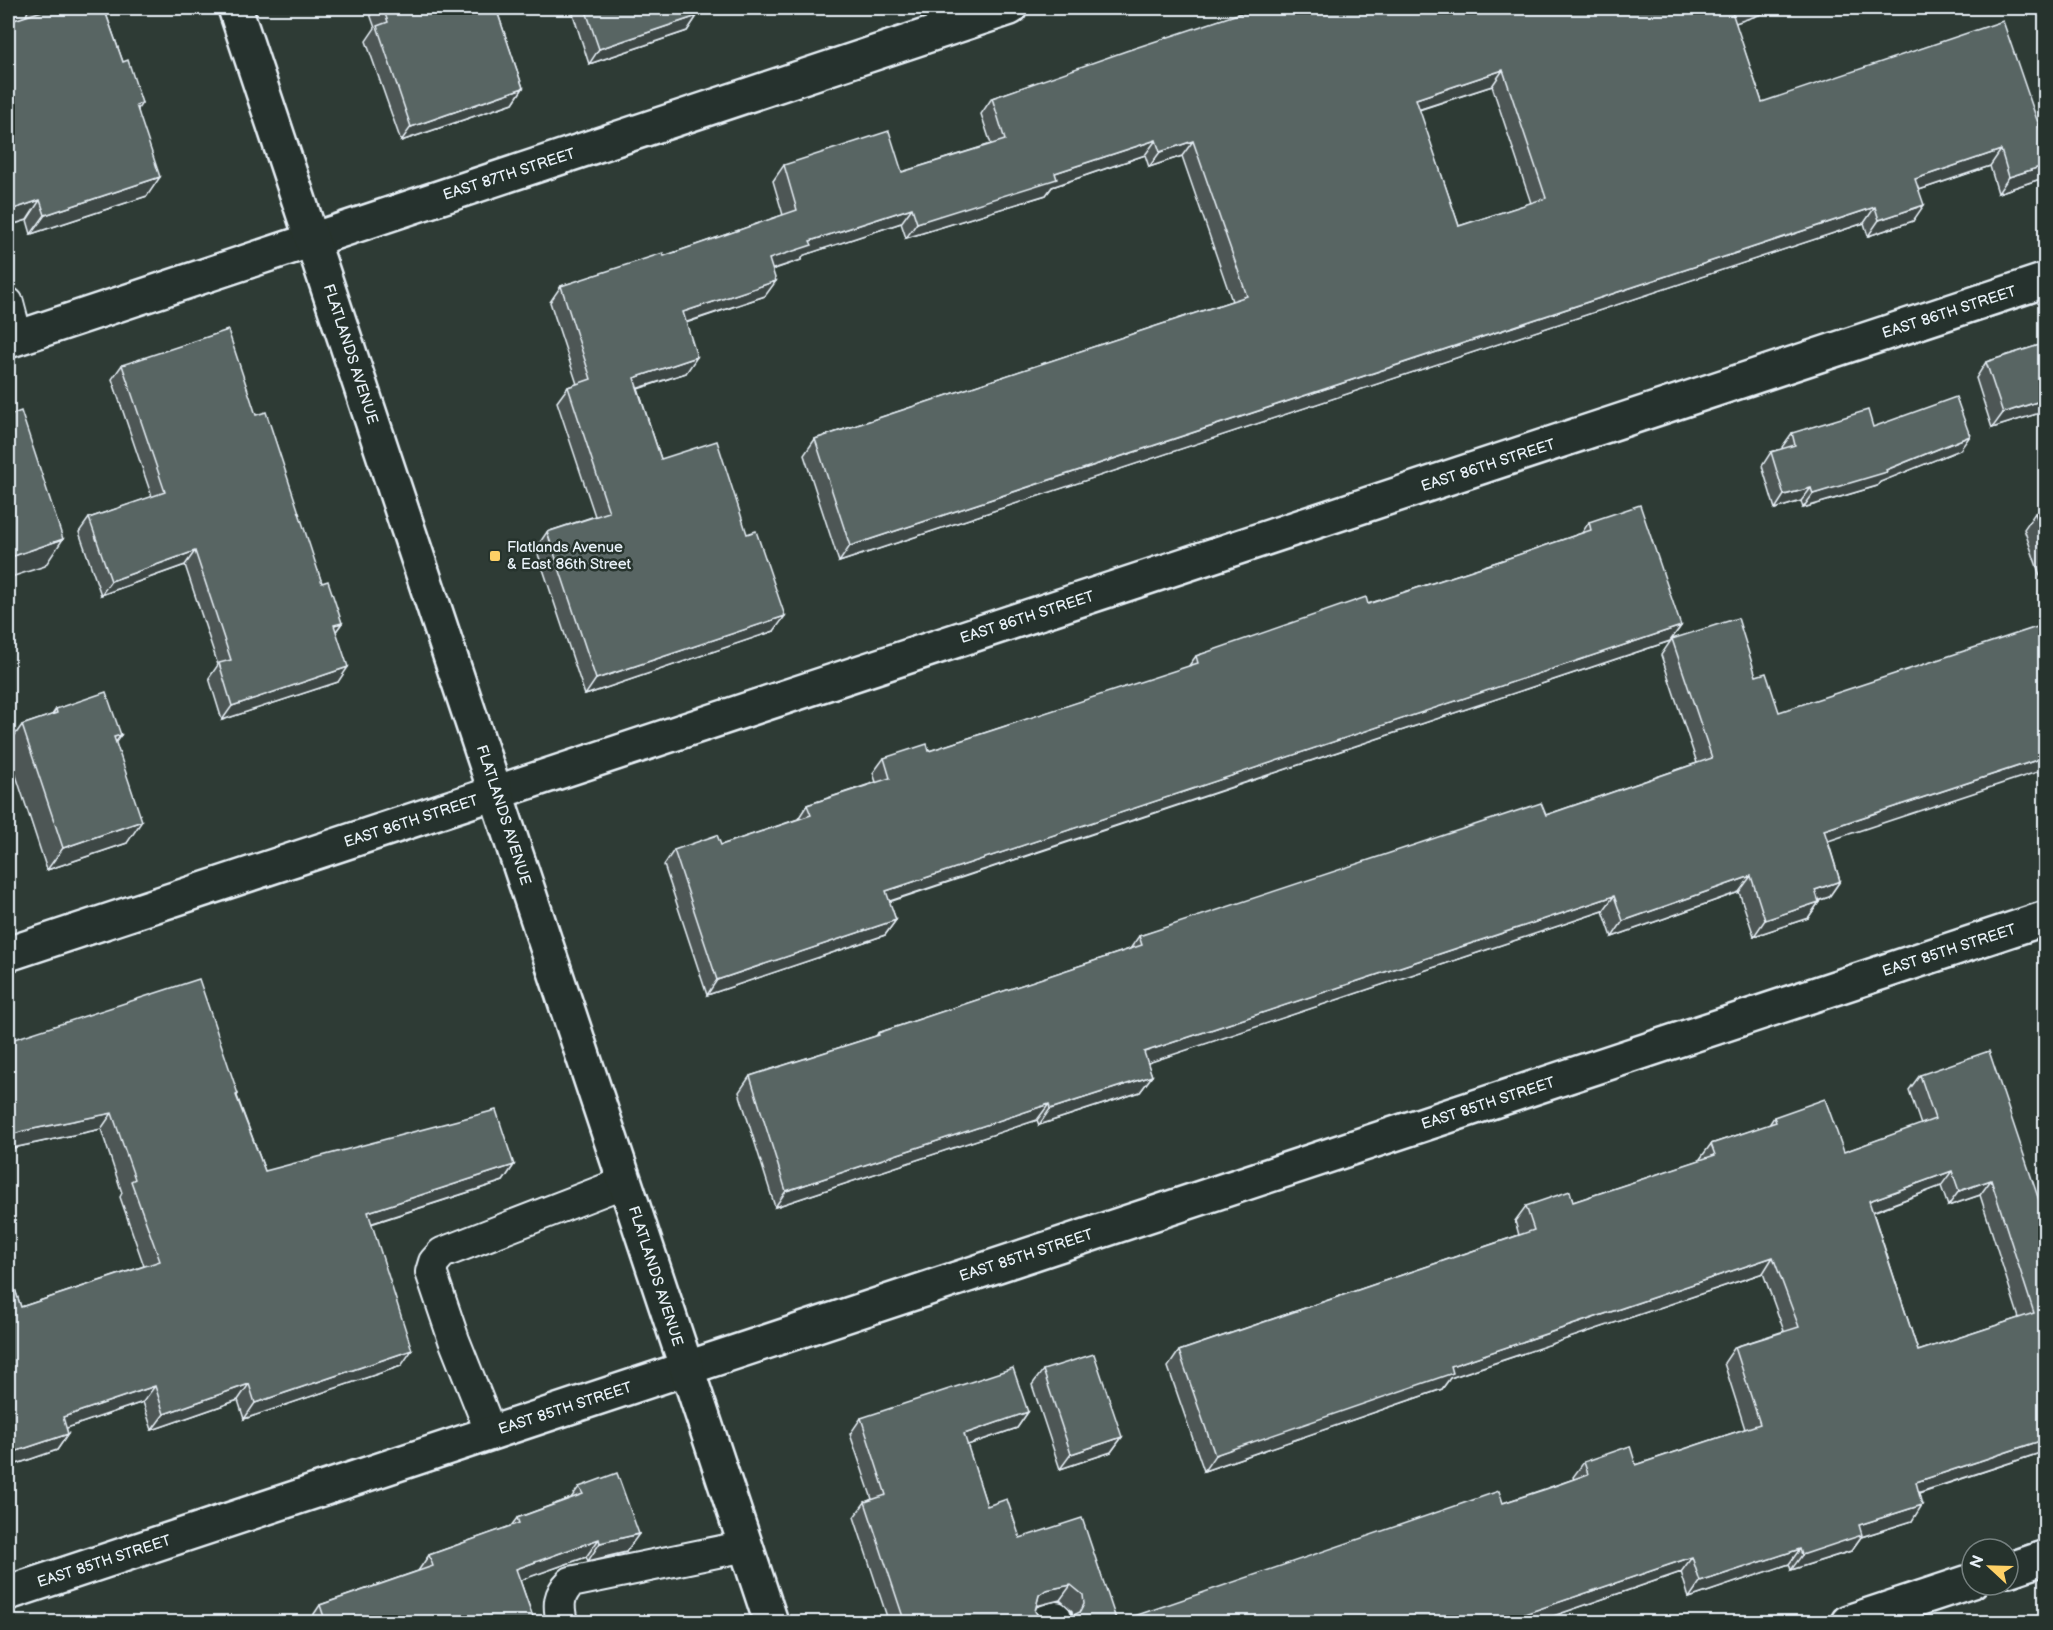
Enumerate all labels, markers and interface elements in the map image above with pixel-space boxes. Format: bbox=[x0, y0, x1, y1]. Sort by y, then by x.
street label: EAST 87TH STREET bbox=[441, 144, 578, 205]
street label: FLATLANDS AVENUE bbox=[319, 282, 382, 427]
street label: EAST 86TH STREET bbox=[1880, 282, 2019, 343]
street label: EAST 86TH STREET bbox=[1419, 435, 1558, 496]
place label: Flatlands Avenue & East 86th Street bbox=[507, 538, 632, 574]
marker: Flatlands Avenue & East 86th Street bbox=[488, 549, 502, 563]
street label: EAST 86TH STREET bbox=[958, 587, 1097, 648]
street label: FLATLANDS AVENUE bbox=[472, 743, 535, 888]
street label: EAST 86TH STREET bbox=[342, 791, 481, 852]
street label: EAST 85TH STREET bbox=[1880, 920, 2018, 981]
street label: EAST 85TH STREET bbox=[1419, 1073, 1557, 1134]
street label: FLATLANDS AVENUE bbox=[624, 1204, 687, 1349]
street label: EAST 85TH STREET bbox=[957, 1225, 1095, 1286]
street label: EAST 85TH STREET bbox=[496, 1378, 634, 1439]
street label: EAST 85TH STREET bbox=[35, 1531, 173, 1592]
north arrow bbox=[1960, 1537, 2020, 1597]
text: N bbox=[1966, 1553, 1989, 1571]

